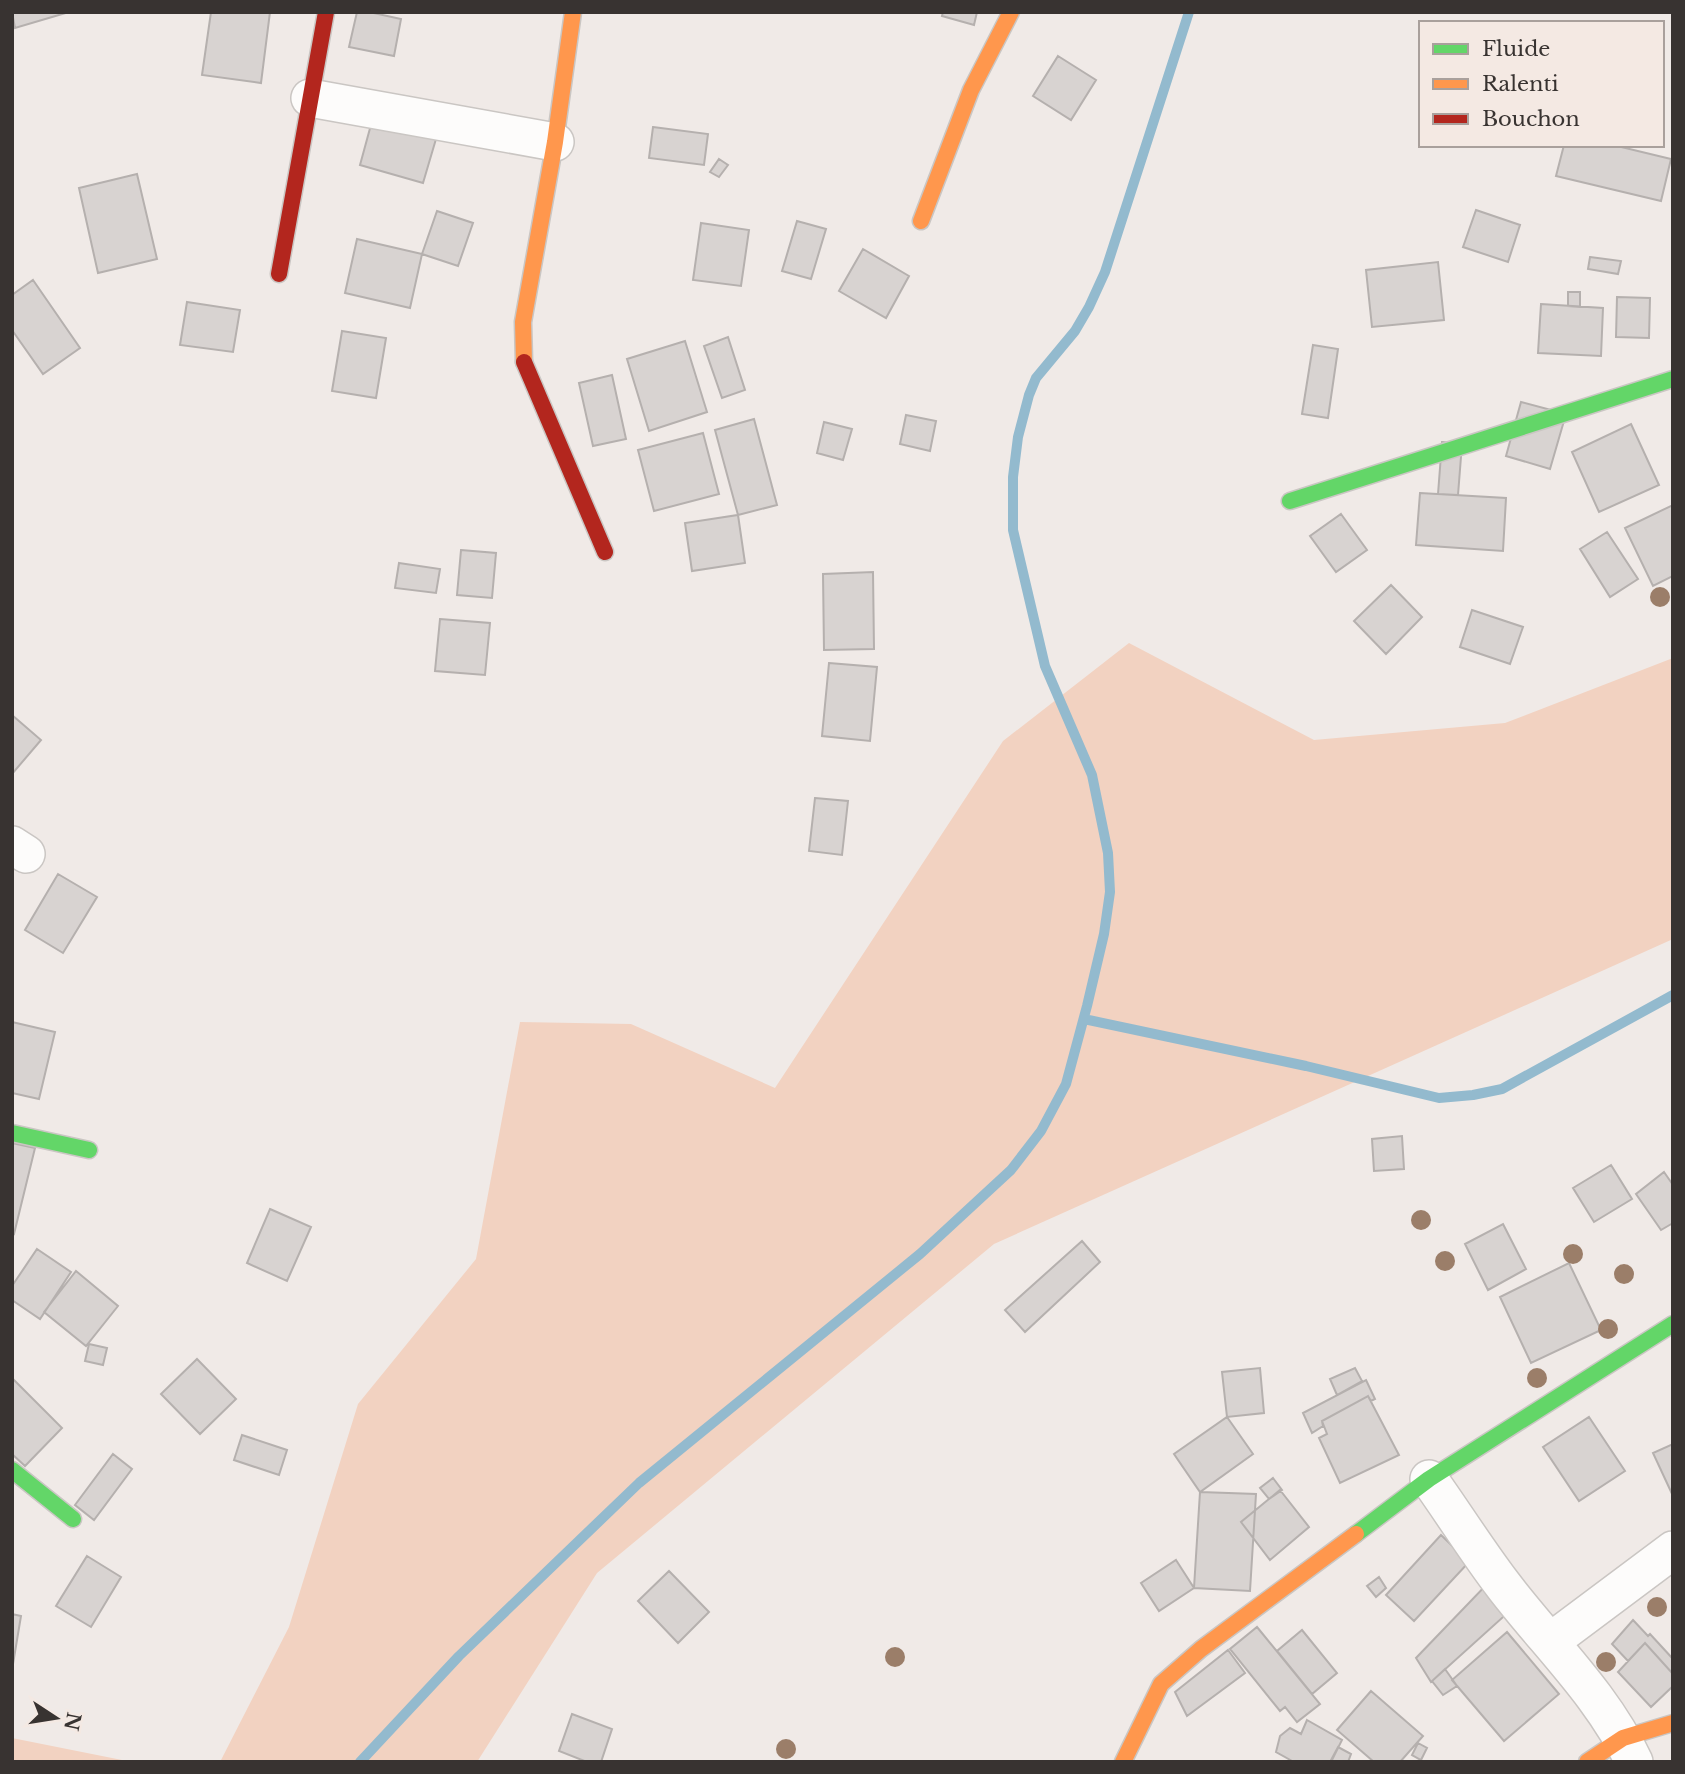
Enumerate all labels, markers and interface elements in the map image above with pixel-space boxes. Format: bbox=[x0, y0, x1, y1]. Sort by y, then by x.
legend bbox=[1419, 21, 1664, 147]
text: Fluide bbox=[1482, 36, 1550, 62]
text: Ralenti bbox=[1482, 71, 1559, 97]
text: Bouchon bbox=[1482, 106, 1580, 132]
north arrow bbox=[21, 1683, 91, 1753]
text: N bbox=[59, 1710, 85, 1733]

